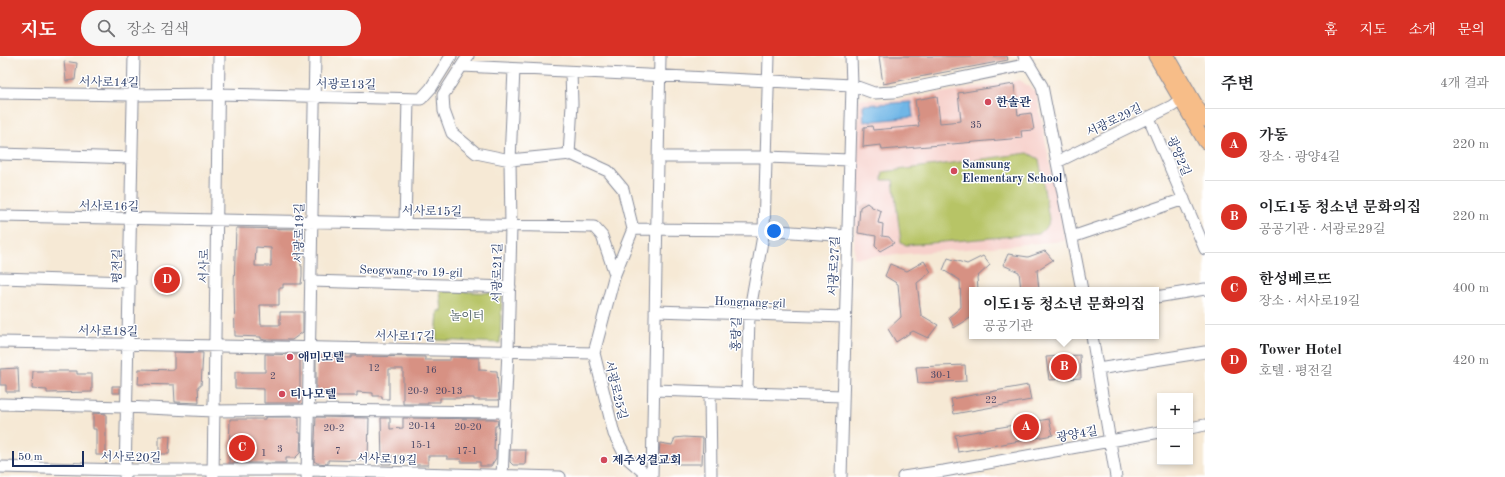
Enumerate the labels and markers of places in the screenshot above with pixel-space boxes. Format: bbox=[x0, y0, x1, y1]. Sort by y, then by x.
place label: 한솔관 bbox=[996, 95, 1031, 109]
marker: 한솔관 bbox=[983, 97, 993, 107]
place label: Samsung Elementary School bbox=[962, 159, 1063, 185]
marker: Samsung Elementary School bbox=[949, 166, 959, 176]
pin: D bbox=[154, 265, 180, 295]
place label: 애미모텔 bbox=[298, 350, 344, 364]
marker: 애미모텔 bbox=[285, 352, 295, 362]
pin: B bbox=[1051, 352, 1077, 382]
place label: 티나모텔 bbox=[290, 387, 336, 401]
marker: 티나모텔 bbox=[277, 389, 287, 399]
pin: A bbox=[1013, 412, 1039, 442]
pin: C bbox=[229, 433, 255, 463]
place label: 제주성결교회 bbox=[612, 453, 682, 467]
marker: 제주성결교회 bbox=[599, 455, 609, 465]

